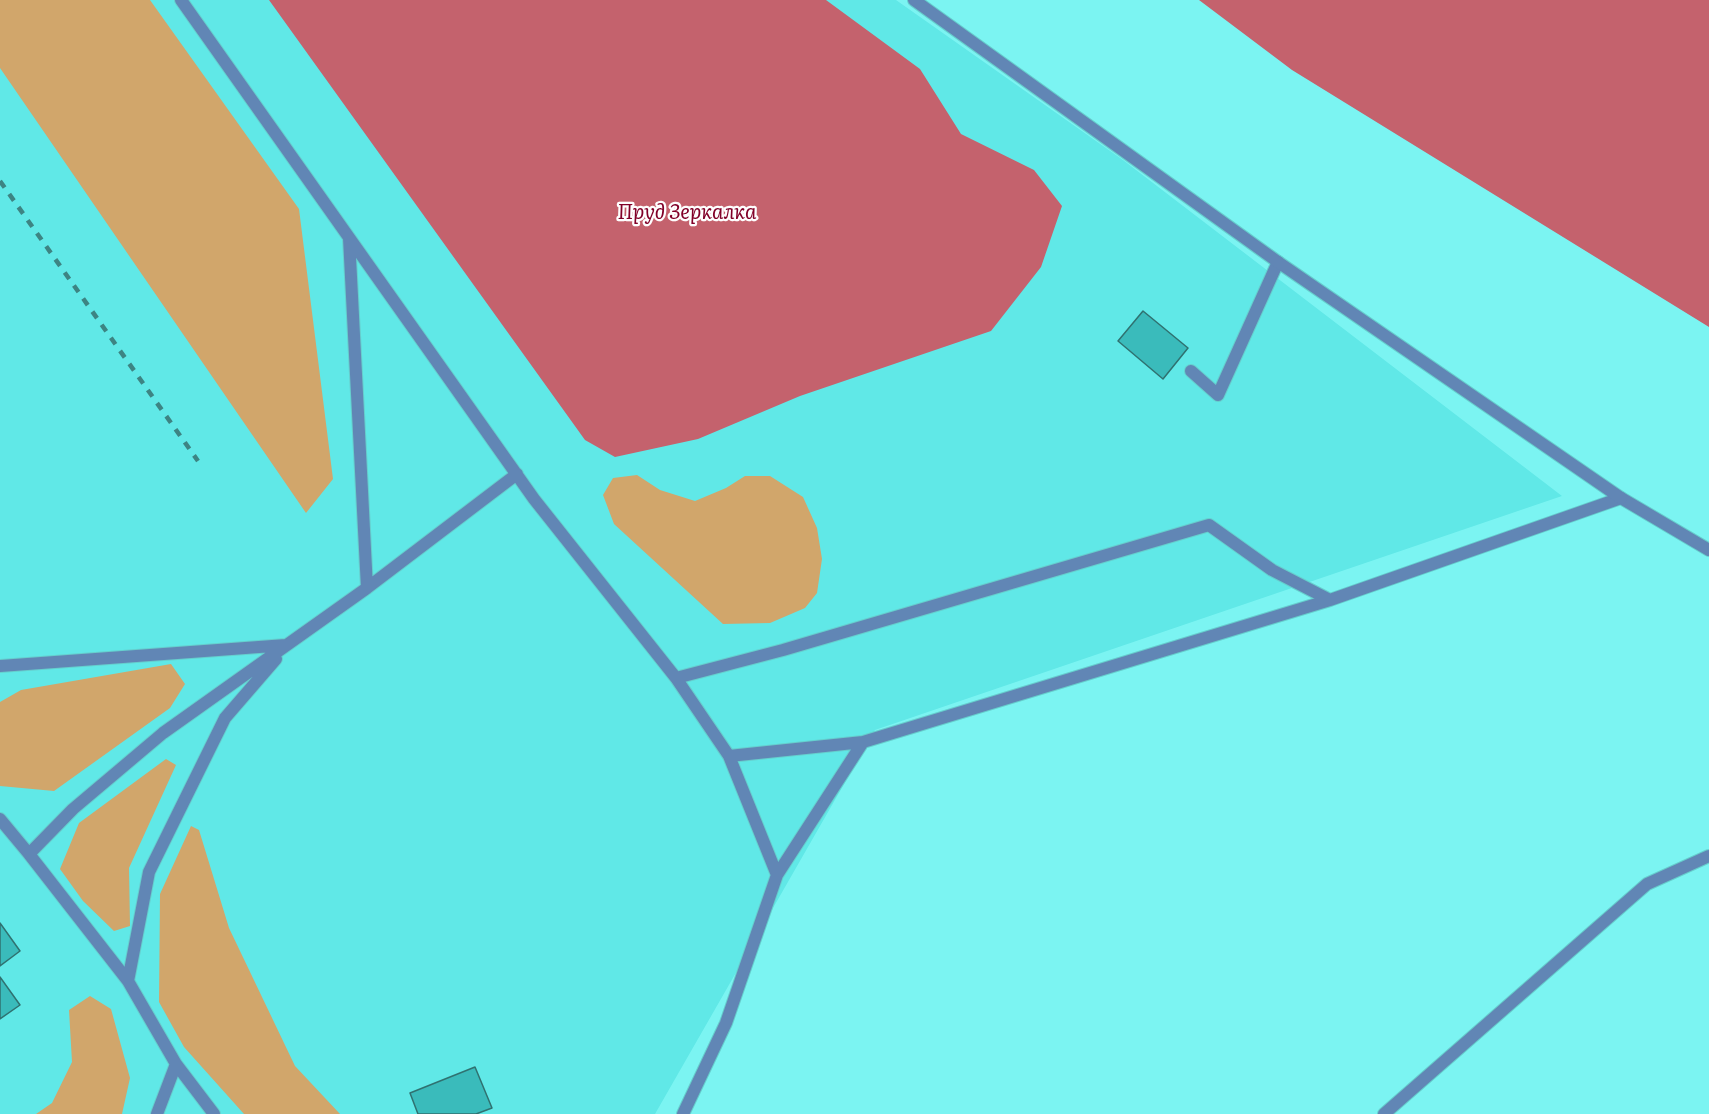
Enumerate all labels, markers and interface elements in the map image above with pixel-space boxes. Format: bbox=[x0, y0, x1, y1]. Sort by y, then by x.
water label: Пруд Зеркалка bbox=[618, 201, 756, 225]

